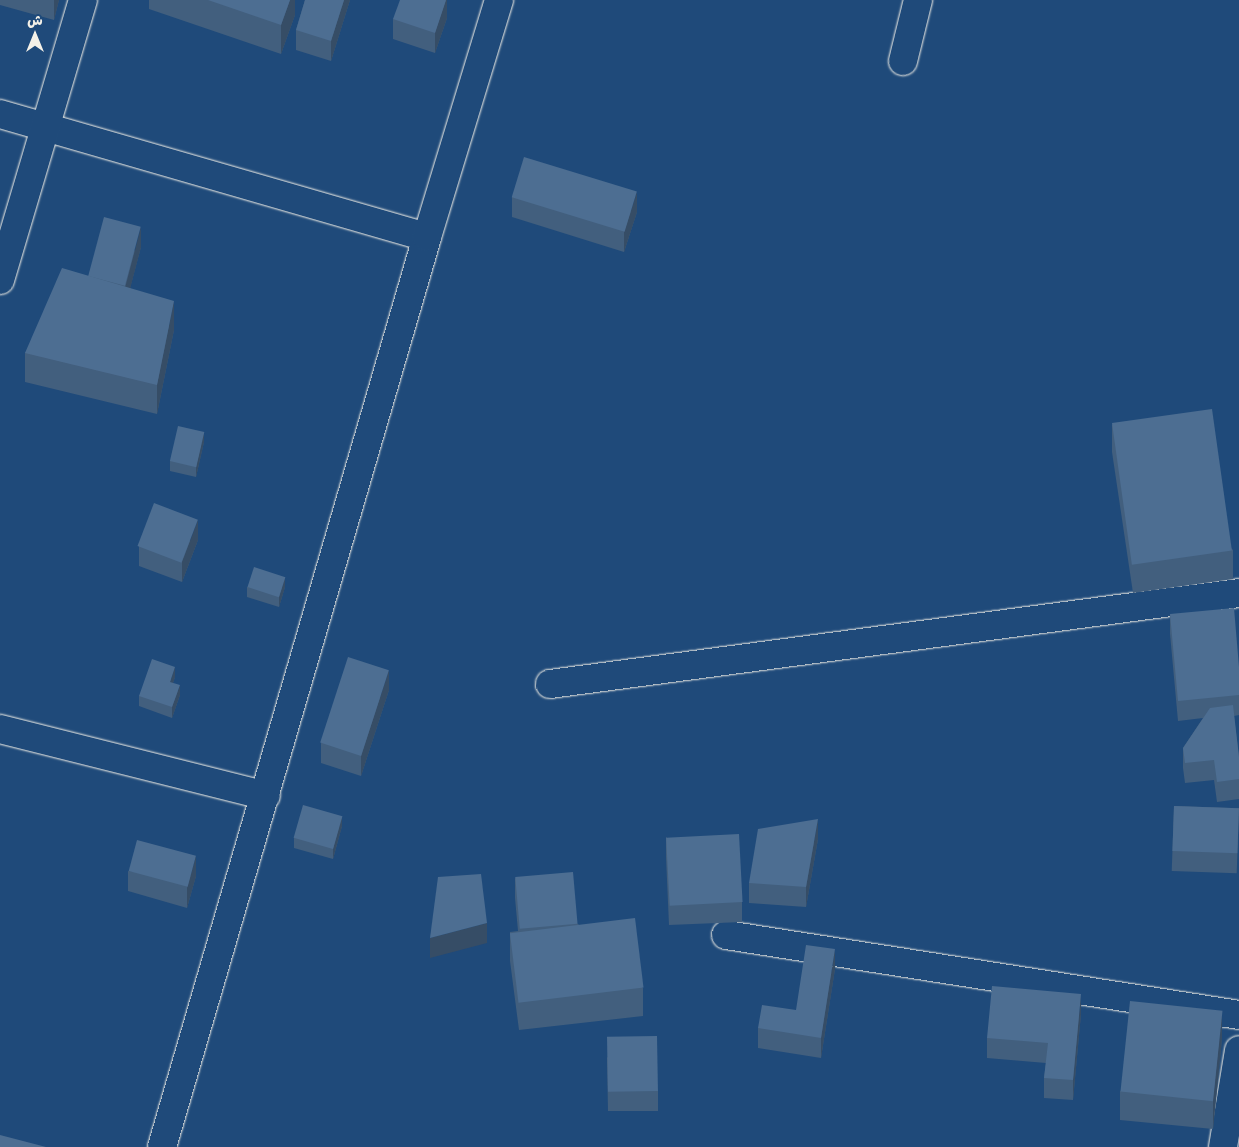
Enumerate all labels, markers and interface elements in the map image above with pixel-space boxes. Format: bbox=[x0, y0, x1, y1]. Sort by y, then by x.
north arrow bbox=[10, 10, 60, 60]
text: ش bbox=[27, 11, 43, 29]

